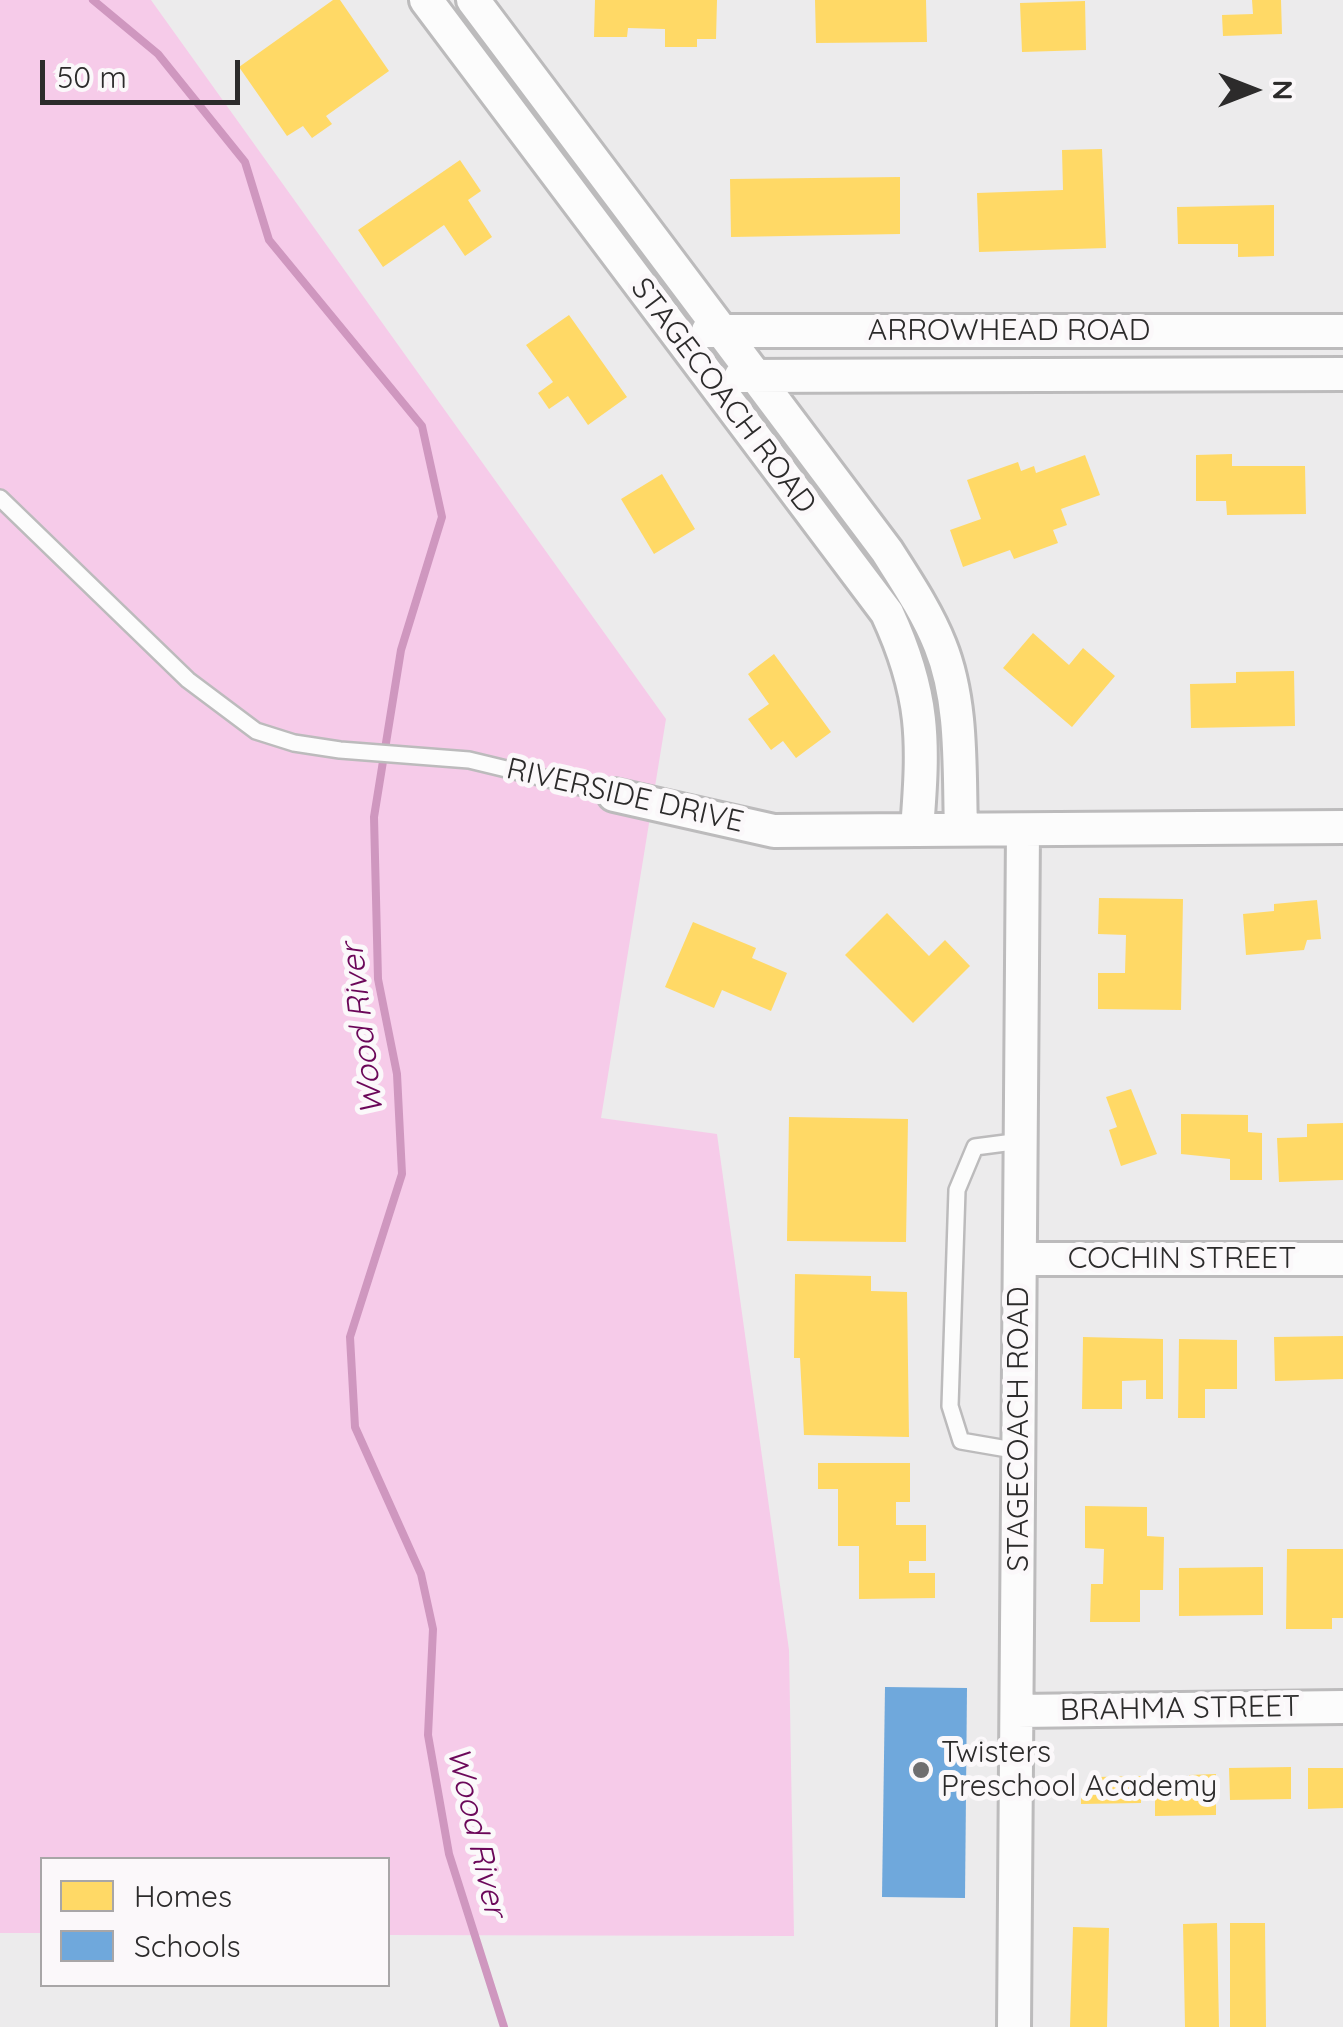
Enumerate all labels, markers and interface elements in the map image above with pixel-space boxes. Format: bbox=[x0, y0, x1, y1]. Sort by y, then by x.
scale bar bbox=[45, 40, 245, 102]
north arrow bbox=[1203, 40, 1303, 140]
text: 50 m bbox=[57, 58, 127, 96]
text: N bbox=[1266, 80, 1301, 100]
street label: STAGECOACH ROAD bbox=[623, 271, 823, 521]
street label: ARROWHEAD ROAD bbox=[868, 313, 1150, 349]
street label: RIVERSIDE DRIVE bbox=[503, 751, 747, 841]
water label: Wood River bbox=[333, 941, 393, 1117]
street label: COCHIN STREET bbox=[1068, 1241, 1296, 1277]
street label: STAGECOACH ROAD bbox=[1001, 1286, 1037, 1572]
street label: BRAHMA STREET bbox=[1060, 1689, 1300, 1729]
place label: Twisters Preschool Academy bbox=[941, 1735, 1217, 1806]
water label: Wood River bbox=[438, 1744, 514, 1920]
marker: Twisters Preschool Academy bbox=[910, 1759, 932, 1781]
legend bbox=[40, 1857, 390, 1987]
text: Homes bbox=[134, 1877, 232, 1915]
text: Schools bbox=[134, 1927, 241, 1965]

